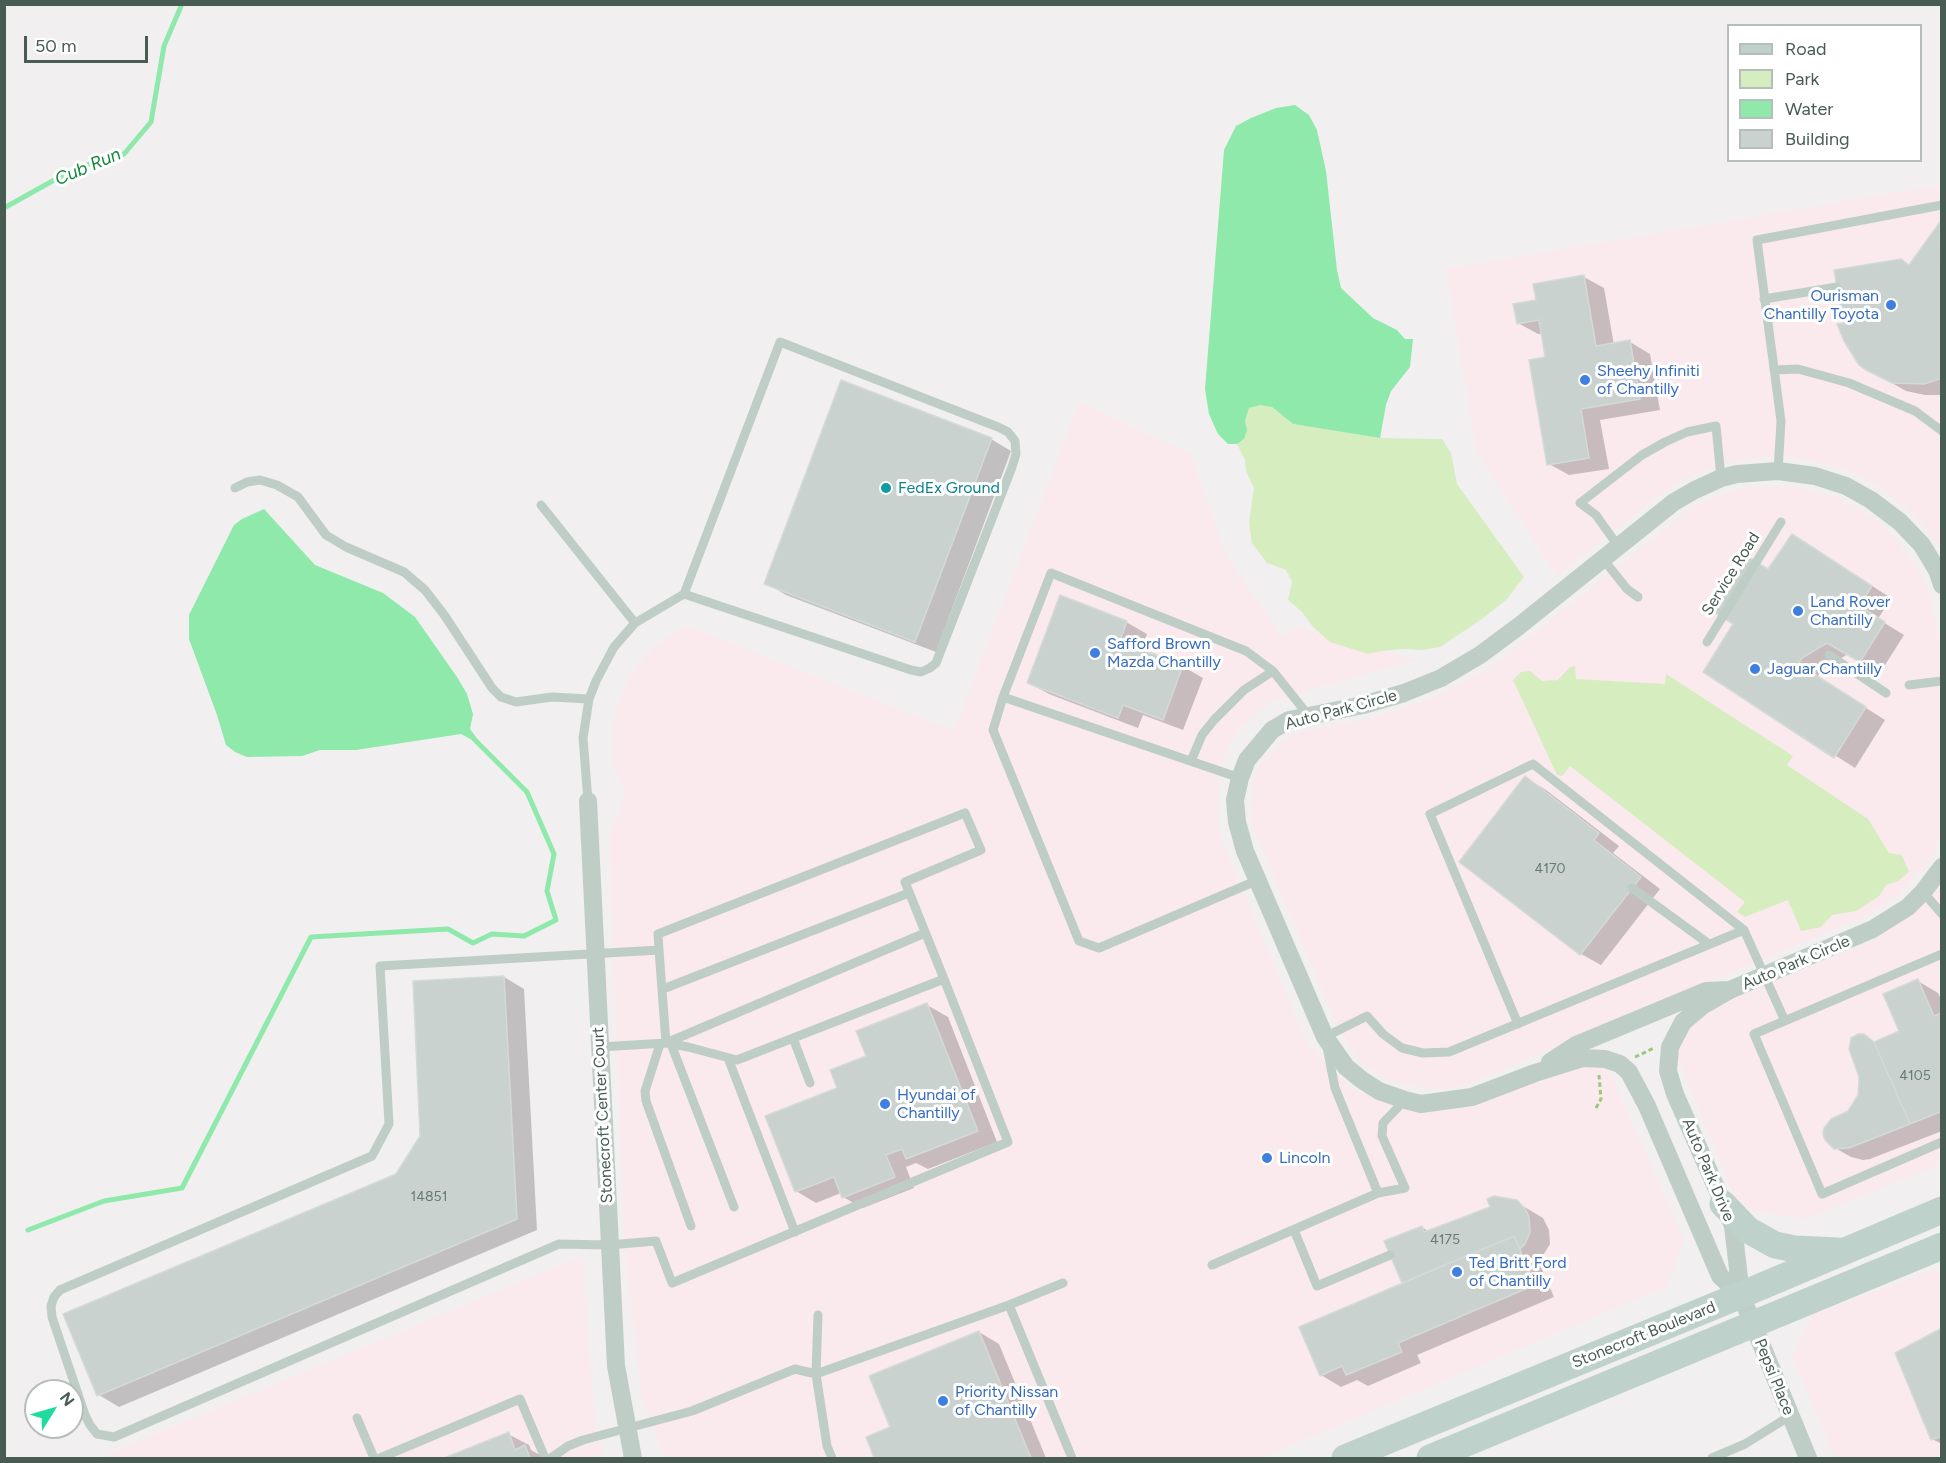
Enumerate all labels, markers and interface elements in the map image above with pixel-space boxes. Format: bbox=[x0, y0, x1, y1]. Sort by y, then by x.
scale bar bbox=[27, 24, 152, 62]
legend bbox=[1727, 24, 1922, 162]
text: 50 m bbox=[35, 35, 77, 57]
text: Road bbox=[1785, 38, 1826, 60]
text: Park bbox=[1785, 68, 1819, 90]
text: Water bbox=[1785, 98, 1833, 120]
text: Building bbox=[1785, 128, 1850, 150]
water label: Cub Run bbox=[52, 143, 124, 191]
place label: Ourisman Chantilly Toyota bbox=[1764, 286, 1879, 324]
marker: Ourisman Chantilly Toyota bbox=[1884, 298, 1898, 312]
place label: Sheehy Infiniti of Chantilly bbox=[1597, 361, 1700, 399]
marker: Sheehy Infiniti of Chantilly bbox=[1578, 373, 1592, 387]
place label: FedEx Ground bbox=[898, 478, 1000, 498]
marker: FedEx Ground bbox=[879, 481, 893, 495]
street label: Service Road bbox=[1698, 529, 1764, 619]
place label: Land Rover Chantilly bbox=[1810, 592, 1890, 630]
marker: Land Rover Chantilly bbox=[1791, 604, 1805, 618]
place label: Safford Brown Mazda Chantilly bbox=[1107, 634, 1221, 672]
marker: Safford Brown Mazda Chantilly bbox=[1088, 646, 1102, 660]
place label: Jaguar Chantilly bbox=[1767, 659, 1882, 679]
marker: Jaguar Chantilly bbox=[1748, 662, 1762, 676]
street label: Auto Park Circle bbox=[1283, 686, 1399, 734]
house number: 4170 bbox=[1535, 861, 1565, 877]
street label: Auto Park Circle bbox=[1739, 932, 1853, 994]
street label: Stonecroft Center Court bbox=[589, 1026, 617, 1204]
house number: 4105 bbox=[1899, 1068, 1931, 1084]
place label: Hyundai of Chantilly bbox=[897, 1085, 976, 1123]
marker: Hyundai of Chantilly bbox=[878, 1097, 892, 1111]
street label: Auto Park Drive bbox=[1678, 1115, 1738, 1225]
place label: Lincoln bbox=[1279, 1148, 1330, 1168]
marker: Lincoln bbox=[1260, 1151, 1274, 1165]
house number: 14851 bbox=[411, 1189, 447, 1205]
house number: 4175 bbox=[1430, 1232, 1460, 1248]
place label: Ted Britt Ford of Chantilly bbox=[1469, 1253, 1567, 1291]
marker: Ted Britt Ford of Chantilly bbox=[1450, 1265, 1464, 1279]
street label: Stonecroft Boulevard bbox=[1569, 1297, 1719, 1373]
street label: Pepsi Place bbox=[1750, 1336, 1798, 1418]
north arrow bbox=[24, 1379, 84, 1439]
place label: Priority Nissan of Chantilly bbox=[955, 1382, 1058, 1420]
text: N bbox=[56, 1388, 78, 1410]
marker: Priority Nissan of Chantilly bbox=[936, 1394, 950, 1408]

